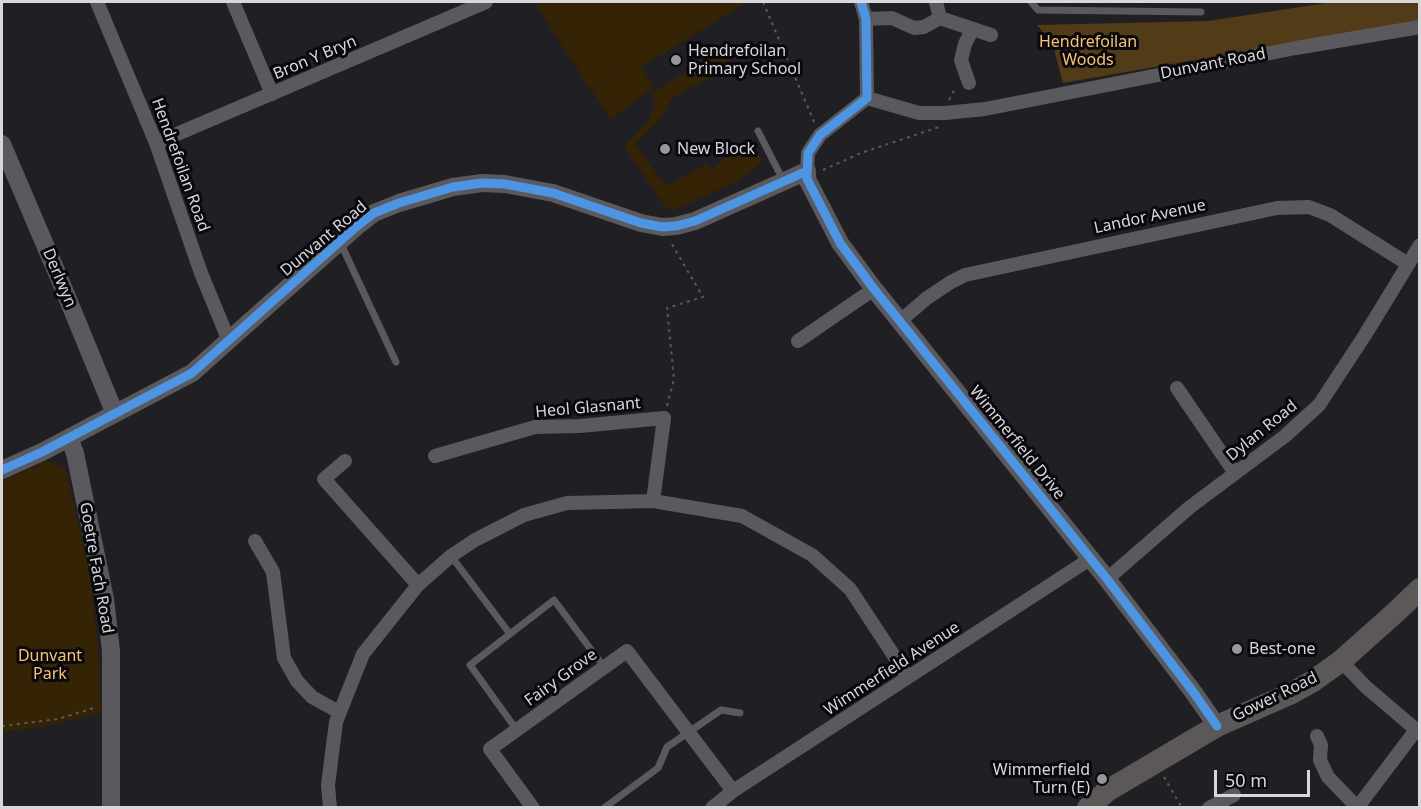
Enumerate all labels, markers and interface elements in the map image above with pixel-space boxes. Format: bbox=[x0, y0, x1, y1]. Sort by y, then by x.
street label: Bron Y Bryn bbox=[270, 32, 360, 84]
park label: Hendrefoilan Woods bbox=[1039, 32, 1137, 70]
place label: Hendrefoilan Primary School bbox=[688, 41, 801, 79]
street label: Dunvant Road bbox=[1159, 44, 1267, 84]
marker: Hendrefoilan Primary School bbox=[669, 53, 683, 67]
street label: Hendrefoilan Road bbox=[147, 96, 213, 234]
place label: New Block bbox=[677, 139, 755, 159]
marker: New Block bbox=[658, 142, 672, 156]
street label: Landor Avenue bbox=[1092, 196, 1208, 238]
street label: Dunvant Road bbox=[277, 197, 371, 281]
street label: Derlwyn bbox=[38, 246, 80, 310]
street label: Wimmerfield Drive bbox=[965, 382, 1069, 504]
street label: Heol Glasnant bbox=[534, 394, 642, 422]
street label: Dylan Road bbox=[1223, 397, 1301, 465]
street label: Goetre Fach Road bbox=[75, 501, 117, 635]
street label: Wimmerfield Avenue bbox=[821, 618, 963, 720]
place label: Best-one bbox=[1249, 639, 1316, 659]
marker: Best-one bbox=[1230, 642, 1244, 656]
street label: Fairy Grove bbox=[521, 645, 601, 711]
park label: Dunvant Park bbox=[18, 646, 82, 684]
street label: Gower Road bbox=[1230, 668, 1320, 726]
scale bar bbox=[1217, 758, 1313, 796]
place label: Wimmerfield Turn (E) bbox=[993, 760, 1090, 798]
text: 50 m bbox=[1225, 768, 1267, 792]
marker: Wimmerfield Turn (E) bbox=[1095, 772, 1109, 786]

